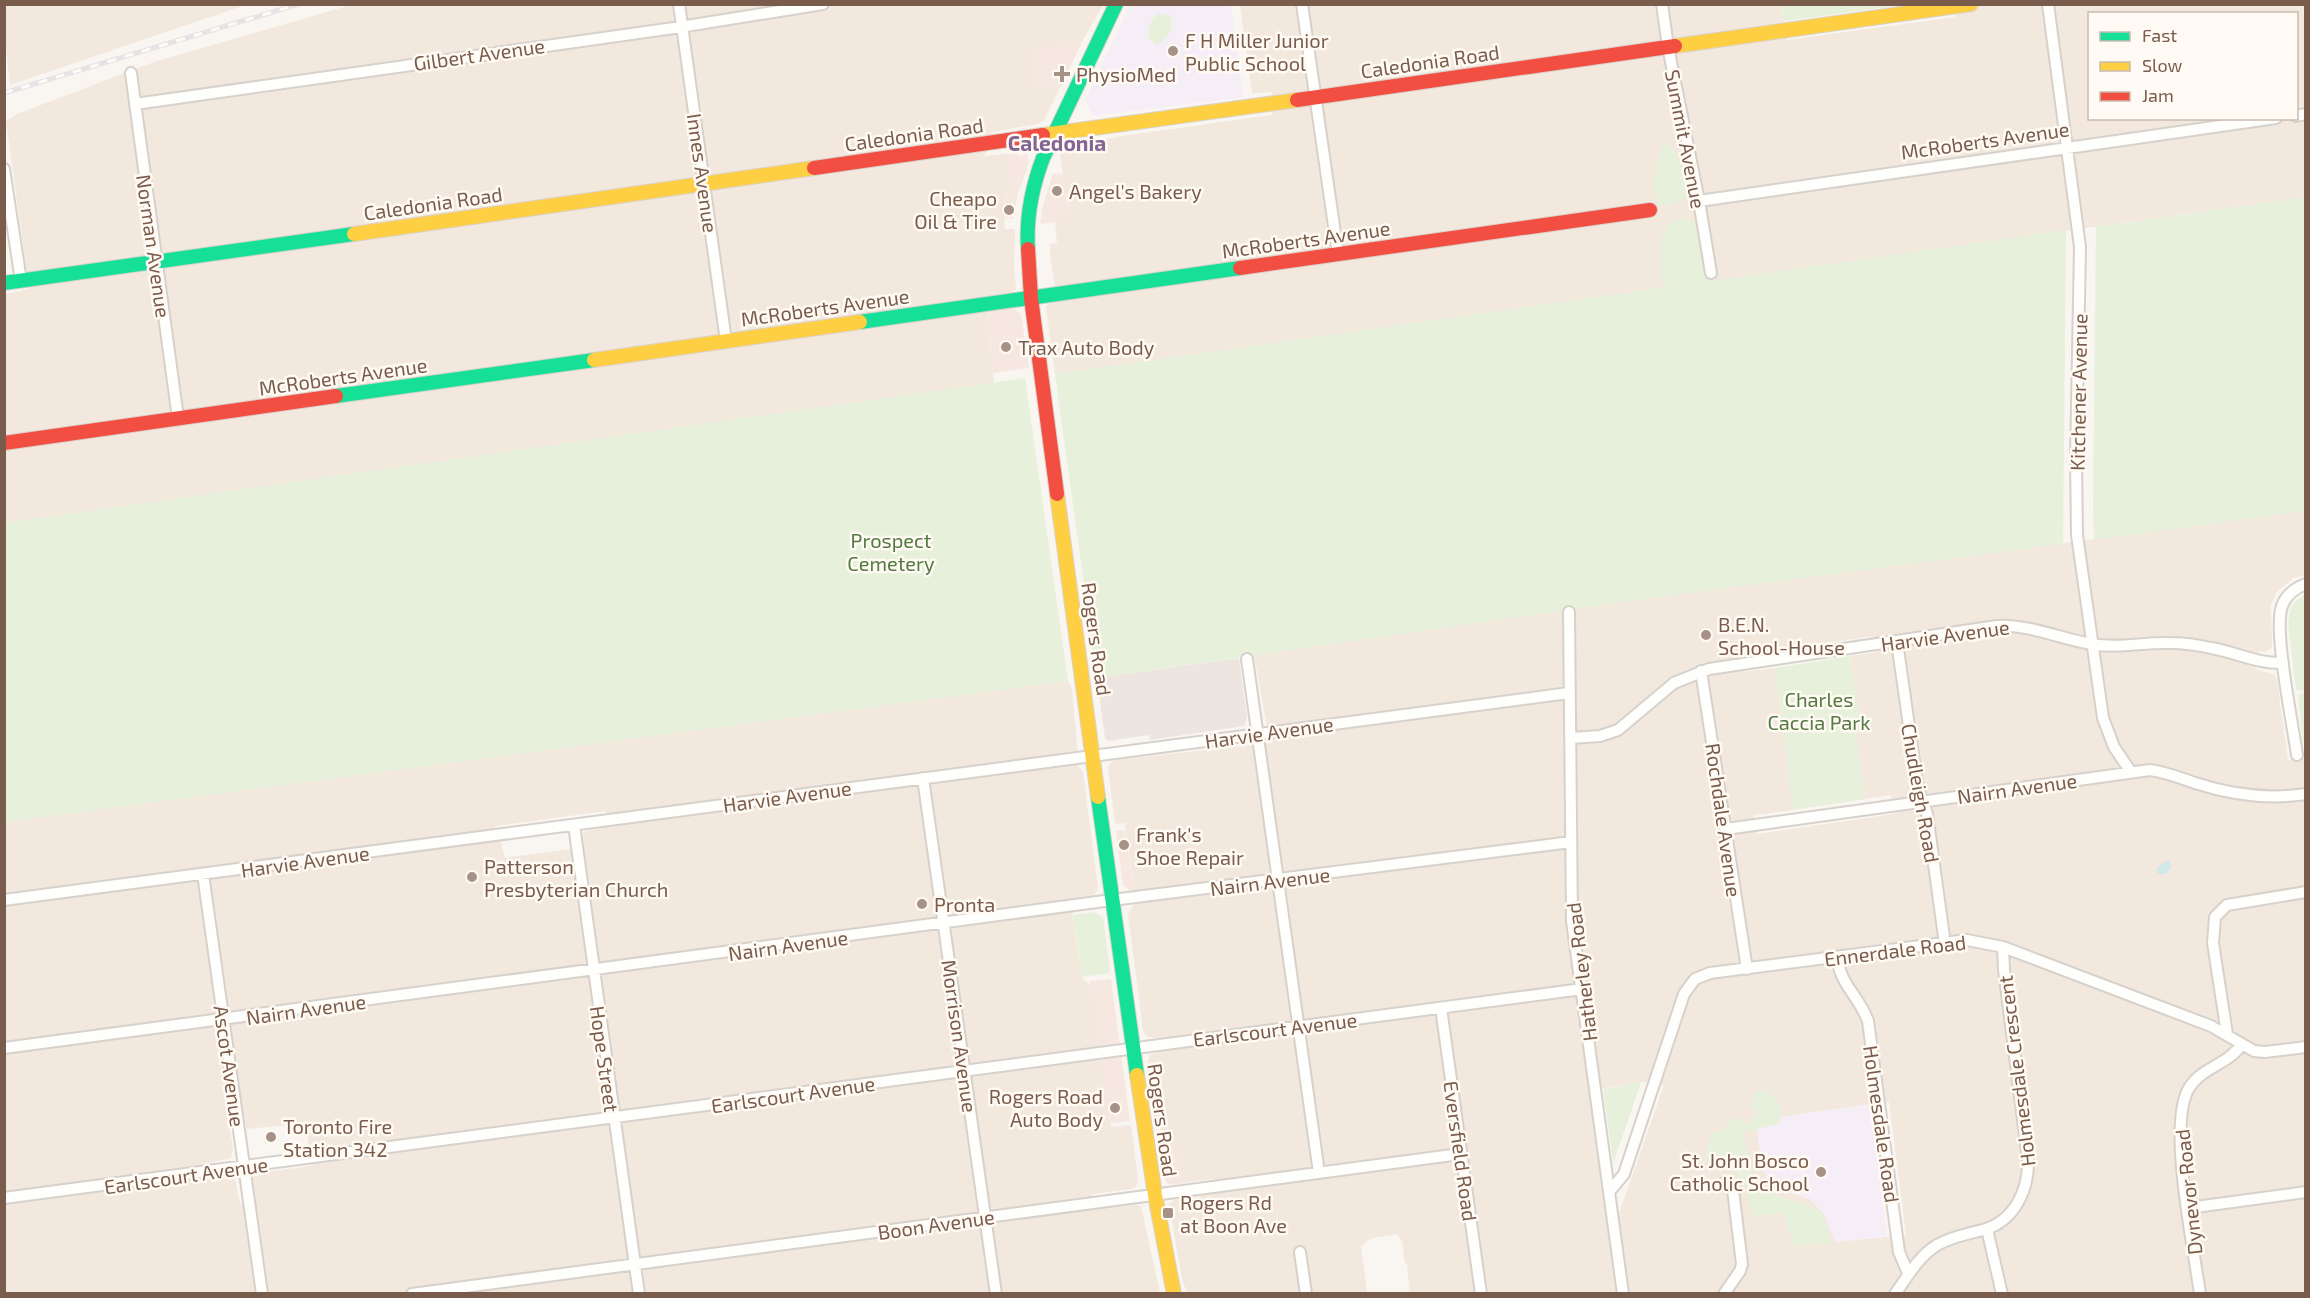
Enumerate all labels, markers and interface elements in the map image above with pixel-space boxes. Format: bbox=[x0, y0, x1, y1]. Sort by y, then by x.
legend bbox=[2088, 12, 2298, 120]
text: Fast bbox=[2142, 24, 2177, 46]
place label: F H Miller Junior Public School bbox=[1185, 28, 1329, 75]
street label: Gilbert Avenue bbox=[412, 33, 546, 75]
street label: Caledonia Road bbox=[1359, 39, 1501, 83]
marker: F H Miller Junior Public School bbox=[1166, 44, 1180, 58]
text: Slow bbox=[2142, 54, 2183, 76]
place label: PhysioMed bbox=[1076, 62, 1176, 86]
marker: PhysioMed bbox=[1053, 65, 1071, 83]
street label: Summit Avenue bbox=[1661, 67, 1711, 211]
text: Jam bbox=[2142, 84, 2174, 106]
street label: Innes Avenue bbox=[683, 112, 723, 234]
street label: Caledonia Road bbox=[843, 112, 985, 156]
street label: McRoberts Avenue bbox=[1899, 116, 2071, 164]
district label: Caledonia bbox=[1008, 130, 1106, 155]
street label: Norman Avenue bbox=[132, 173, 176, 319]
place label: Angel's Bakery bbox=[1069, 179, 1202, 203]
street label: Caledonia Road bbox=[362, 181, 504, 225]
marker: Angel's Bakery bbox=[1050, 184, 1064, 198]
place label: Cheapo Oil & Tire bbox=[914, 186, 997, 233]
marker: Cheapo Oil & Tire bbox=[1002, 203, 1016, 217]
street label: McRoberts Avenue bbox=[1220, 215, 1392, 263]
street label: McRoberts Avenue bbox=[739, 283, 911, 331]
street label: Kitchener Avenue bbox=[2065, 313, 2091, 471]
place label: Trax Auto Body bbox=[1018, 335, 1155, 359]
marker: Trax Auto Body bbox=[999, 340, 1013, 354]
street label: McRoberts Avenue bbox=[257, 352, 429, 400]
park label: Prospect Cemetery bbox=[847, 528, 935, 575]
street label: Rogers Road bbox=[1077, 581, 1117, 697]
place label: B.E.N. School-House bbox=[1718, 612, 1845, 659]
street label: Harvie Avenue bbox=[1879, 614, 2011, 656]
marker: B.E.N. School-House bbox=[1699, 628, 1713, 642]
park label: Charles Caccia Park bbox=[1767, 687, 1871, 734]
street label: Harvie Avenue bbox=[1203, 711, 1335, 753]
street label: Chudleigh Road bbox=[1897, 722, 1945, 864]
street label: Rochdale Avenue bbox=[1701, 742, 1747, 898]
street label: Nairn Avenue bbox=[1956, 768, 2078, 808]
street label: Harvie Avenue bbox=[721, 775, 853, 817]
place label: Frank's Shoe Repair bbox=[1136, 822, 1244, 869]
marker: Frank's Shoe Repair bbox=[1117, 838, 1131, 852]
street label: Harvie Avenue bbox=[239, 840, 371, 882]
place label: Patterson Presbyterian Church bbox=[484, 854, 668, 901]
street label: Nairn Avenue bbox=[1209, 862, 1331, 900]
marker: Patterson Presbyterian Church bbox=[465, 870, 479, 884]
place label: Pronta bbox=[934, 892, 995, 916]
marker: Pronta bbox=[915, 897, 929, 911]
street label: Hatherley Road bbox=[1561, 901, 1601, 1043]
street label: Nairn Avenue bbox=[727, 925, 849, 965]
street label: Ennerdale Road bbox=[1823, 929, 1967, 971]
street label: Morrison Avenue bbox=[937, 958, 983, 1114]
street label: Holmesdale Crescent bbox=[1992, 974, 2040, 1168]
street label: Nairn Avenue bbox=[245, 989, 367, 1029]
street label: Ascot Avenue bbox=[210, 1004, 250, 1128]
street label: Hope Street bbox=[586, 1004, 624, 1114]
street label: Earlscourt Avenue bbox=[1191, 1007, 1359, 1051]
street label: Holmesdale Road bbox=[1859, 1044, 1905, 1204]
street label: Rogers Road bbox=[1143, 1062, 1183, 1178]
street label: Earlscourt Avenue bbox=[709, 1071, 877, 1117]
street label: Eversfield Road bbox=[1439, 1079, 1483, 1223]
place label: Rogers Road Auto Body bbox=[989, 1084, 1103, 1131]
marker: Rogers Road Auto Body bbox=[1108, 1101, 1122, 1115]
place label: Toronto Fire Station 342 bbox=[283, 1114, 392, 1161]
street label: Dynevor Road bbox=[2169, 1128, 2207, 1256]
marker: Toronto Fire Station 342 bbox=[264, 1130, 278, 1144]
place label: St. John Bosco Catholic School bbox=[1670, 1148, 1809, 1195]
street label: Earlscourt Avenue bbox=[102, 1152, 270, 1198]
marker: St. John Bosco Catholic School bbox=[1814, 1165, 1828, 1179]
place label: Rogers Rd at Boon Ave bbox=[1180, 1190, 1287, 1237]
street label: Boon Avenue bbox=[876, 1204, 996, 1244]
marker: Rogers Rd at Boon Ave bbox=[1161, 1206, 1175, 1220]

